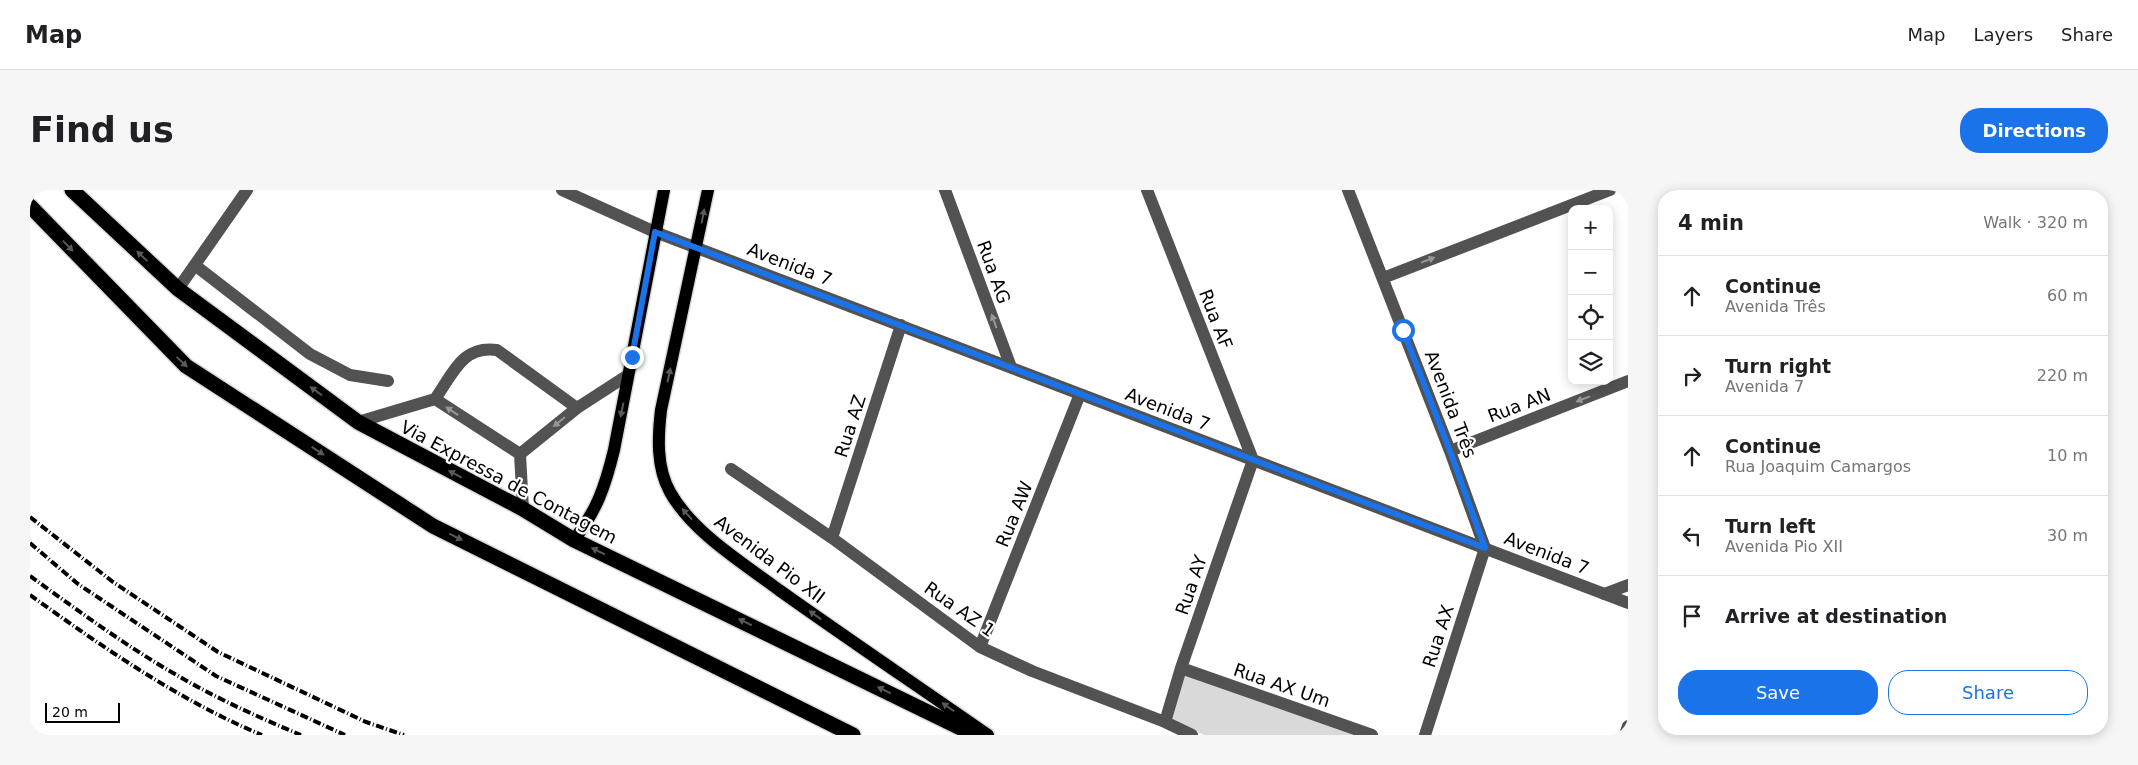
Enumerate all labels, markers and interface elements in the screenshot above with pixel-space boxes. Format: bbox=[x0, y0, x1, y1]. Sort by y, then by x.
text: Map bbox=[25, 21, 82, 49]
text: Map bbox=[1907, 24, 1945, 45]
text: Layers bbox=[1973, 24, 2033, 45]
text: Share bbox=[2061, 24, 2113, 45]
button: Directions bbox=[1960, 108, 2108, 153]
text: Find us bbox=[30, 110, 174, 150]
map controls bbox=[1568, 205, 1613, 385]
button: + bbox=[1568, 205, 1613, 250]
one-way arrow bbox=[699, 208, 707, 223]
text: 4 min bbox=[1678, 211, 1744, 235]
text: Walk · 320 m bbox=[1983, 213, 2088, 232]
street label: Rua AG bbox=[973, 237, 1015, 307]
street label: Avenida 7 bbox=[745, 238, 835, 290]
one-way arrow bbox=[62, 240, 74, 252]
one-way arrow bbox=[137, 250, 149, 262]
button: − bbox=[1568, 250, 1613, 295]
one-way arrow bbox=[1421, 256, 1436, 264]
text: Continue bbox=[1725, 275, 1821, 297]
icon: ahead bbox=[1678, 282, 1706, 310]
street label: Rua AF bbox=[1195, 286, 1237, 352]
text: 60 m bbox=[2047, 286, 2088, 305]
button: locate bbox=[1568, 295, 1613, 340]
text: Avenida Três bbox=[1725, 297, 1826, 316]
one-way arrow bbox=[990, 314, 997, 329]
route start bbox=[1392, 319, 1415, 342]
button: layers bbox=[1568, 340, 1613, 385]
route end bbox=[621, 346, 644, 369]
street label: Avenida Três bbox=[1421, 347, 1481, 461]
text: Turn right bbox=[1725, 355, 1831, 377]
one-way arrow bbox=[176, 356, 188, 368]
icon: right bbox=[1678, 362, 1706, 390]
text: 220 m bbox=[2037, 366, 2088, 385]
one-way arrow bbox=[665, 367, 673, 382]
text: Avenida 7 bbox=[1725, 377, 1804, 396]
street label: Avenida 7 bbox=[1123, 383, 1213, 435]
street label: Rua AN bbox=[1485, 383, 1553, 427]
one-way arrow bbox=[309, 386, 323, 396]
street label: Rua AZ bbox=[830, 392, 870, 460]
one-way arrow bbox=[1575, 395, 1590, 403]
one-way arrow bbox=[618, 402, 626, 417]
one-way arrow bbox=[445, 406, 458, 416]
street label: Via Expressa de Contagem bbox=[397, 416, 621, 548]
one-way arrow bbox=[553, 417, 566, 428]
text: Continue bbox=[1725, 435, 1821, 457]
icon: ahead bbox=[1678, 442, 1706, 470]
text: 10 m bbox=[2047, 446, 2088, 465]
one-way arrow bbox=[311, 447, 324, 456]
text: Rua Joaquim Camargos bbox=[1725, 457, 1911, 476]
one-way arrow bbox=[448, 470, 463, 478]
street label: Rua AW bbox=[991, 478, 1037, 550]
one-way arrow bbox=[682, 508, 693, 521]
street label: Avenida Pio XII bbox=[711, 511, 829, 607]
text: Turn left bbox=[1725, 515, 1816, 537]
icon: left bbox=[1678, 522, 1706, 550]
text: 30 m bbox=[2047, 526, 2088, 545]
street label: Avenida 7 bbox=[1502, 527, 1592, 579]
one-way arrow bbox=[448, 533, 463, 541]
text: Avenida Pio XII bbox=[1725, 537, 1843, 556]
one-way arrow bbox=[591, 547, 605, 555]
street label: Rua AY bbox=[1171, 551, 1211, 618]
street label: Rua AZ 1 bbox=[921, 577, 999, 641]
street label: Rua AX bbox=[1418, 602, 1458, 670]
icon: arrive bbox=[1678, 602, 1706, 630]
text: Arrive at destination bbox=[1725, 605, 1947, 627]
one-way arrow bbox=[808, 610, 821, 620]
one-way arrow bbox=[737, 617, 752, 626]
street label: Rua AX Um bbox=[1231, 659, 1333, 711]
button: Save bbox=[1678, 670, 1878, 715]
button: Share bbox=[1888, 670, 2088, 715]
one-way arrow bbox=[877, 686, 892, 694]
scale bar bbox=[45, 700, 120, 723]
one-way arrow bbox=[942, 702, 955, 712]
text: 20 m bbox=[52, 704, 88, 720]

